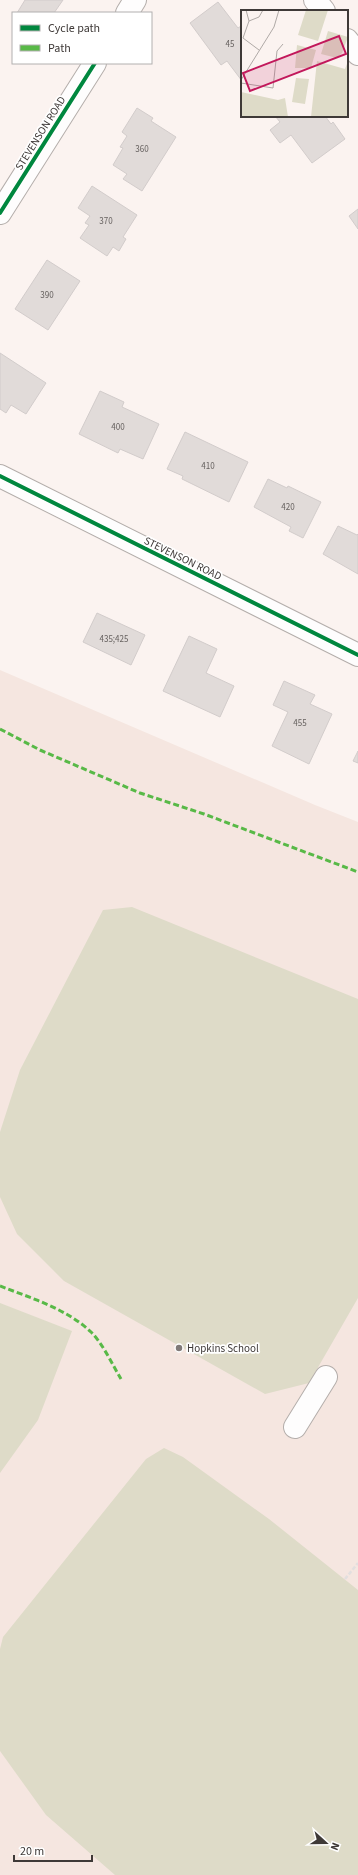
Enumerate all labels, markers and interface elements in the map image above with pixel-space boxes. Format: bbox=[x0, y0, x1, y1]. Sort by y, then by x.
inset map bbox=[241, 10, 348, 117]
legend bbox=[12, 12, 152, 64]
text: Cycle path bbox=[48, 20, 100, 37]
house number: 45 bbox=[226, 38, 235, 51]
text: Path bbox=[48, 40, 71, 57]
street label: STEVENSON ROAD bbox=[12, 93, 69, 173]
house number: 360 bbox=[135, 143, 149, 156]
house number: 370 bbox=[99, 215, 113, 228]
house number: 390 bbox=[40, 289, 54, 302]
house number: 400 bbox=[111, 421, 125, 434]
house number: 410 bbox=[201, 460, 215, 473]
house number: 420 bbox=[281, 501, 295, 514]
street label: STEVENSON ROAD bbox=[141, 533, 224, 584]
house number: 435;425 bbox=[99, 633, 129, 646]
house number: 455 bbox=[293, 717, 307, 730]
place label: Hopkins School bbox=[187, 1341, 259, 1356]
marker: Hopkins School bbox=[174, 1343, 184, 1353]
north arrow bbox=[306, 1823, 346, 1863]
scale bar bbox=[14, 1837, 92, 1863]
text: N bbox=[327, 1840, 343, 1853]
text: 20 m bbox=[20, 1843, 44, 1860]

